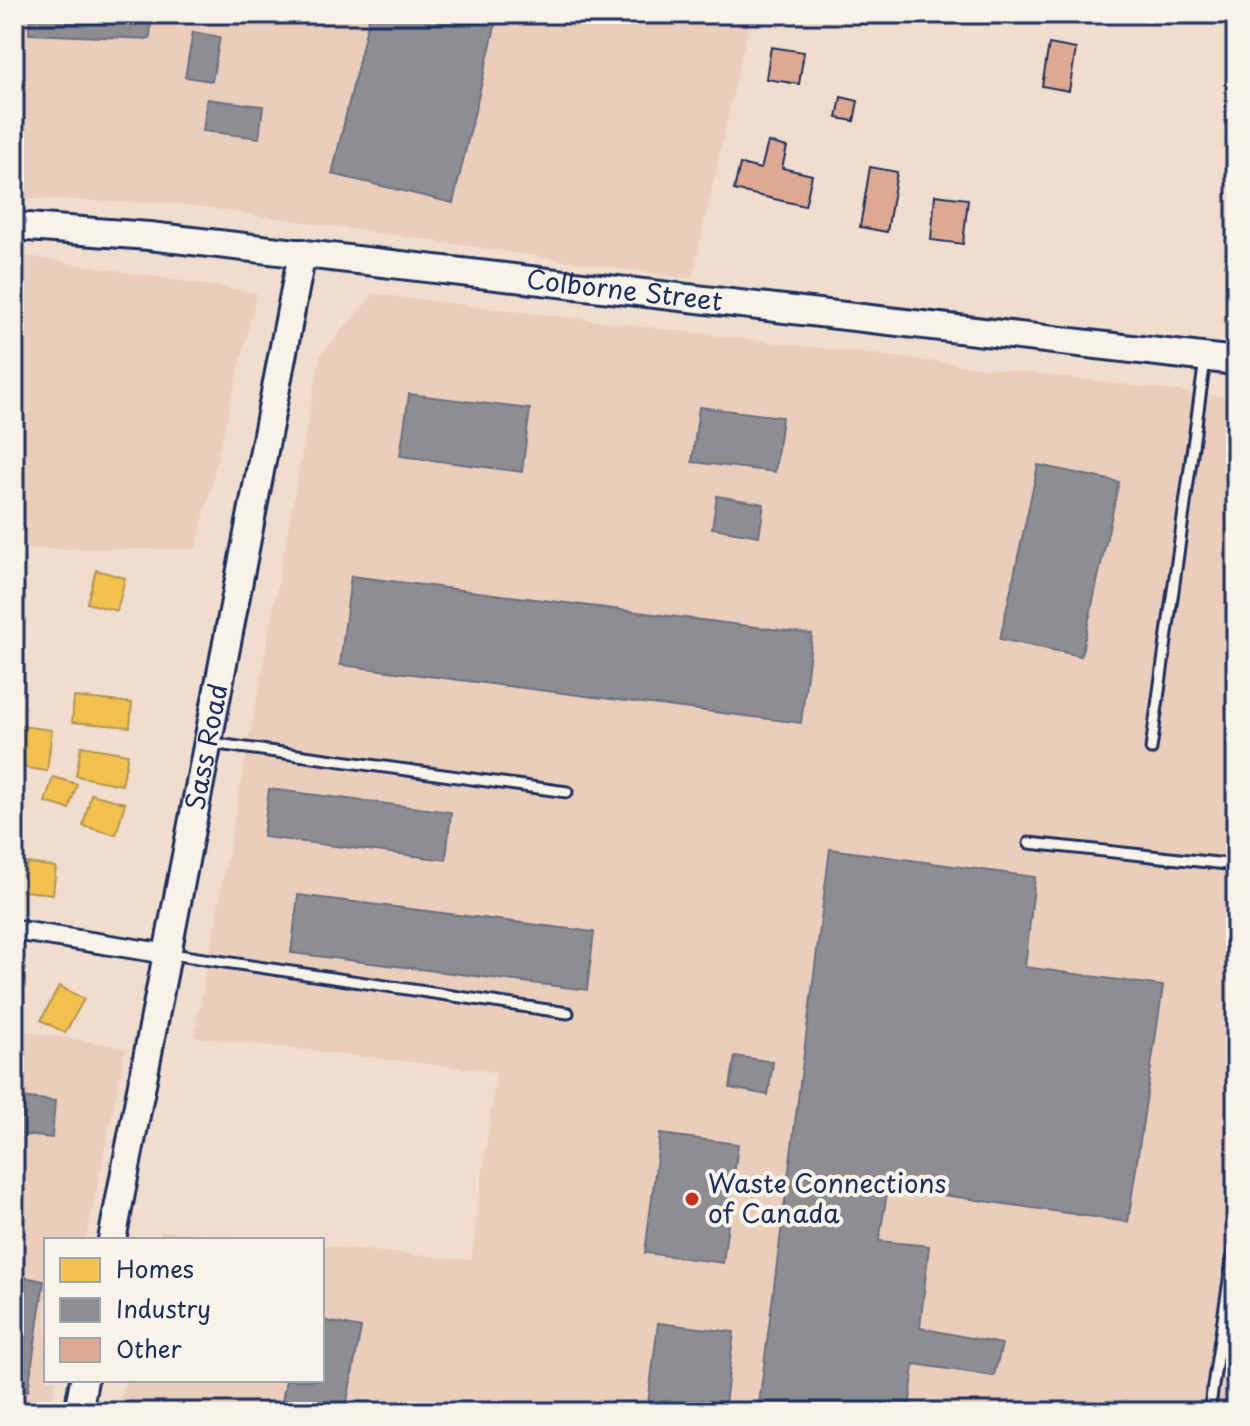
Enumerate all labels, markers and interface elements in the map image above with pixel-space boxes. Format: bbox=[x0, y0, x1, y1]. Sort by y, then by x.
street label: Colborne Street bbox=[525, 259, 725, 320]
street label: Sass Road bbox=[174, 680, 237, 813]
place label: Waste Connections of Canada bbox=[708, 1163, 946, 1232]
marker: Waste Connections of Canada bbox=[683, 1190, 701, 1208]
legend bbox=[44, 1238, 324, 1382]
text: Homes bbox=[116, 1250, 194, 1286]
text: Industry bbox=[116, 1290, 211, 1326]
text: Other bbox=[116, 1330, 183, 1366]

